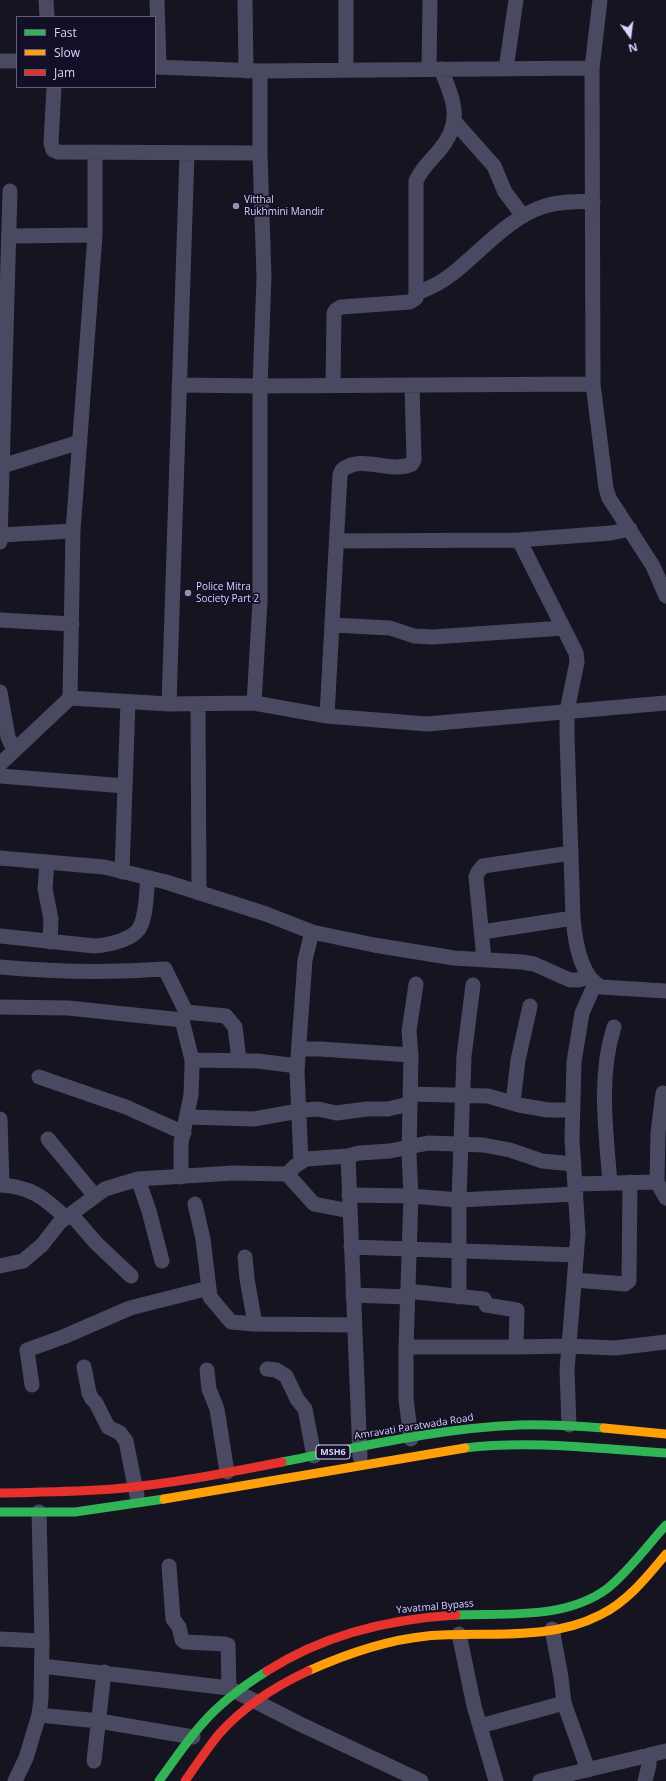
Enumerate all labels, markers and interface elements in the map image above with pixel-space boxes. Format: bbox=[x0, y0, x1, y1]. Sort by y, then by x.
legend bbox=[16, 16, 156, 88]
north arrow bbox=[610, 16, 650, 56]
text: Fast bbox=[54, 24, 77, 41]
text: N bbox=[627, 40, 639, 56]
text: Slow bbox=[54, 44, 80, 61]
text: Jam bbox=[54, 64, 75, 81]
place label: Vitthal Rukhmini Mandir bbox=[244, 194, 324, 218]
marker: Vitthal Rukhmini Mandir bbox=[231, 201, 241, 211]
place label: Police Mitra Society Part 2 bbox=[196, 581, 259, 604]
marker: Police Mitra Society Part 2 bbox=[183, 588, 193, 598]
street label: Amravati Paratwada Road bbox=[353, 1412, 475, 1442]
road number: MSH6 bbox=[316, 1445, 350, 1459]
street label: Yavatmal Bypass bbox=[396, 1598, 474, 1616]

